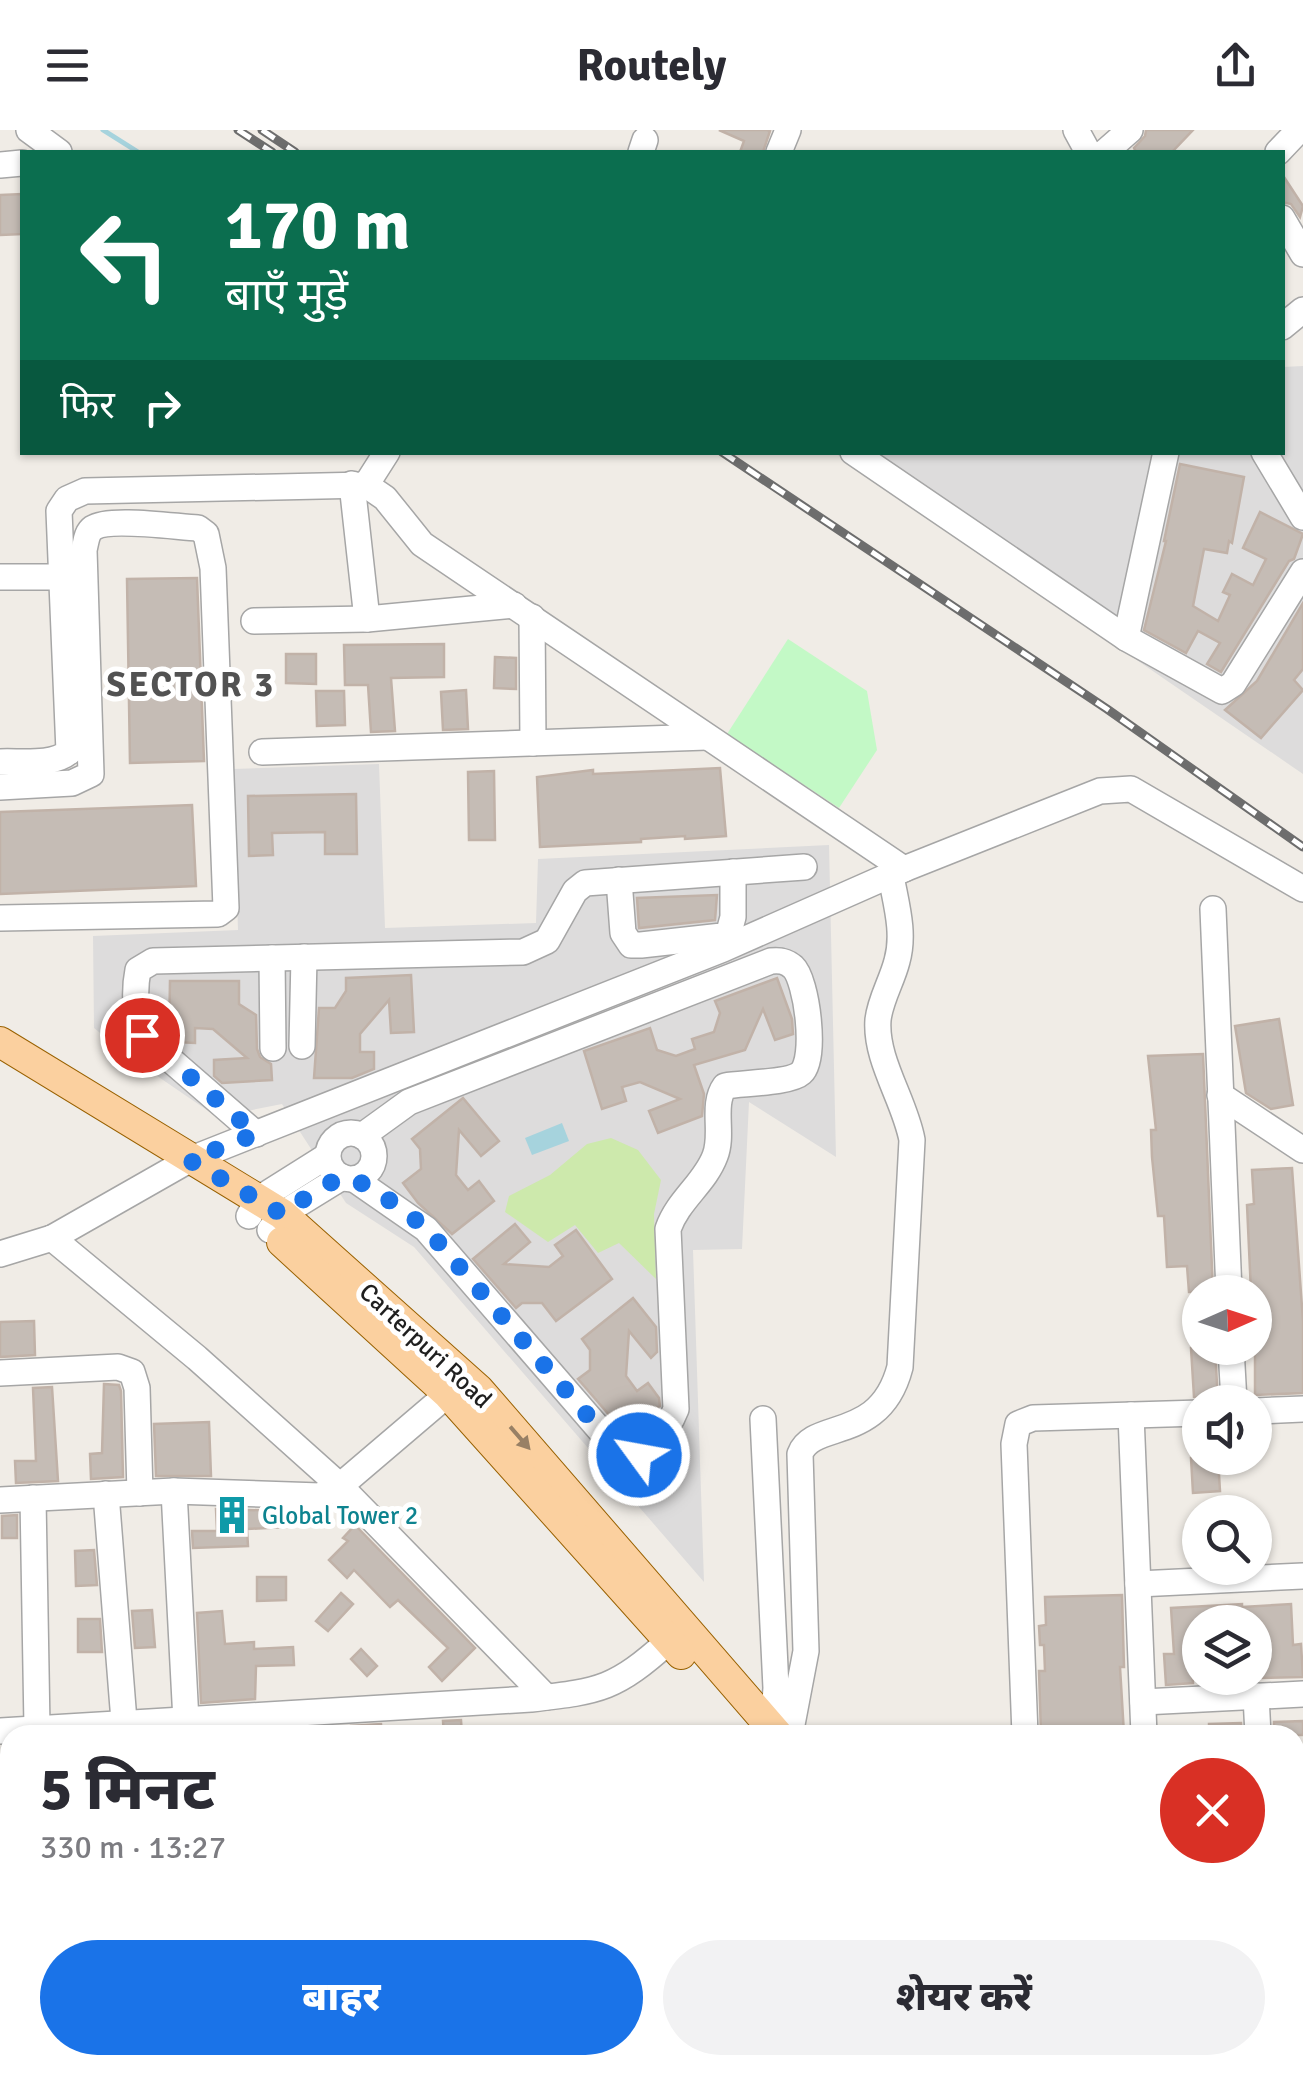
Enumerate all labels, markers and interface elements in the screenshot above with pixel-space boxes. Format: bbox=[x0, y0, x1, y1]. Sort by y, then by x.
icon: menu bbox=[40, 38, 95, 93]
text: Routely bbox=[577, 38, 726, 93]
icon: share bbox=[1208, 38, 1263, 93]
text: 170 m bbox=[225, 182, 410, 268]
icon: left bbox=[60, 190, 190, 320]
text: बाएँ मुड़ें bbox=[225, 268, 348, 323]
icon: right bbox=[135, 380, 190, 435]
text: फिर bbox=[60, 382, 115, 429]
district label: SECTOR 3 bbox=[106, 663, 276, 706]
pin bbox=[100, 993, 185, 1078]
icon: arrive bbox=[115, 1008, 170, 1063]
north arrow bbox=[1182, 1275, 1272, 1365]
map controls bbox=[1182, 1275, 1272, 1695]
street label: Carterpuri Road bbox=[353, 1276, 498, 1415]
button: sound bbox=[1182, 1385, 1272, 1475]
position arrow bbox=[587, 1403, 691, 1507]
one-way arrow bbox=[509, 1425, 531, 1450]
building icon: Global Tower 2 bbox=[211, 1494, 253, 1536]
button: search bbox=[1182, 1495, 1272, 1585]
place label: Global Tower 2 bbox=[262, 1500, 418, 1531]
button: layers bbox=[1182, 1605, 1272, 1695]
text: 5 मिनट bbox=[40, 1753, 215, 1827]
button: close bbox=[1160, 1758, 1265, 1863]
text: 330 m · 13:27 bbox=[40, 1828, 226, 1867]
button: बाहर bbox=[40, 1940, 643, 2055]
button: शेयर करें bbox=[663, 1940, 1265, 2055]

